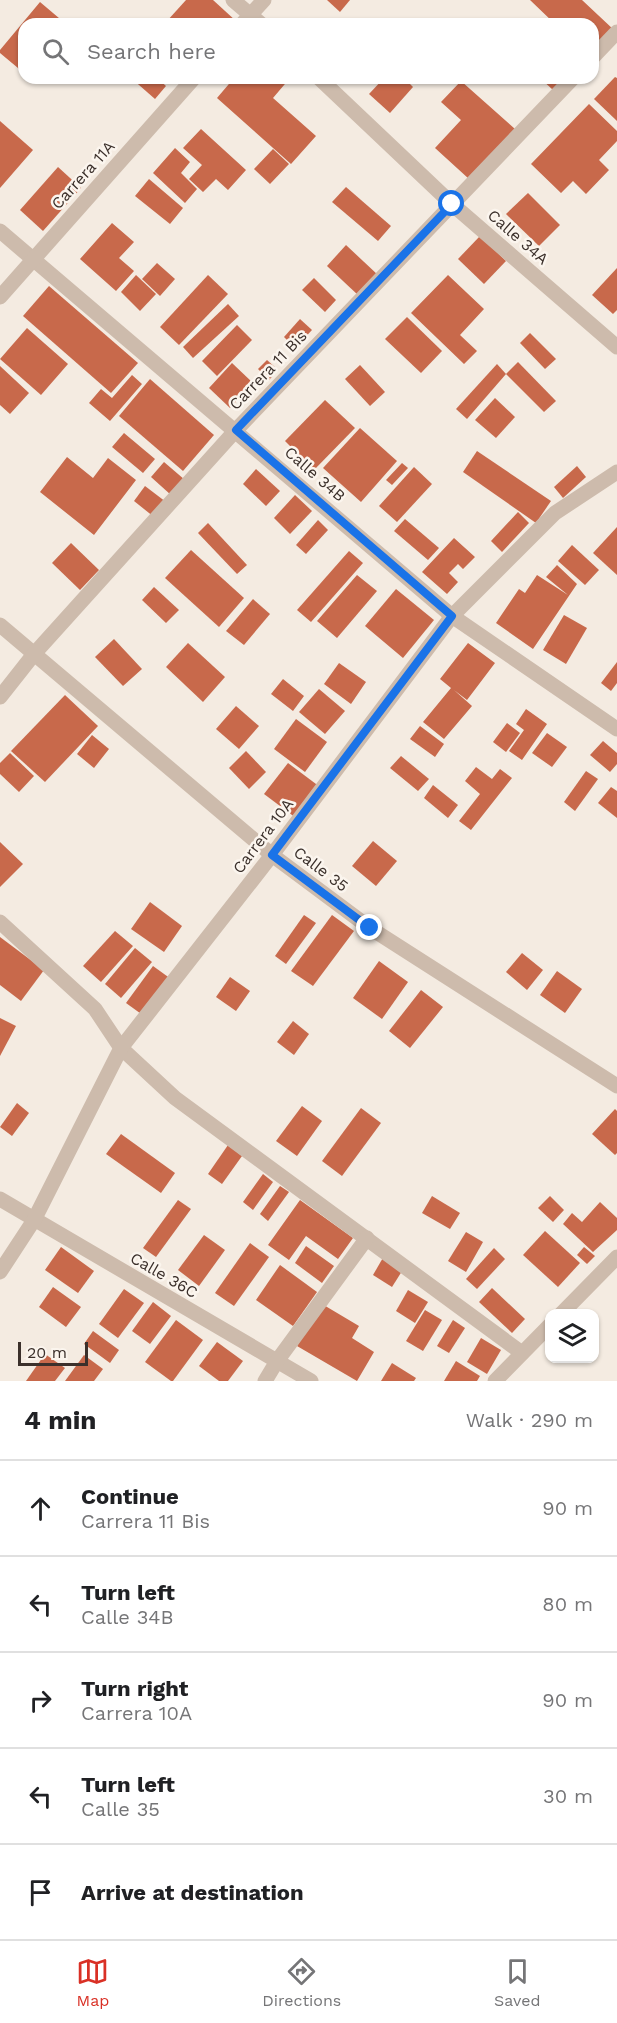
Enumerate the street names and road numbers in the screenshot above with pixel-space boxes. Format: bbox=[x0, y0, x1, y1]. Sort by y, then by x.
street label: Carrera 11A bbox=[47, 137, 119, 213]
street label: Calle 34A bbox=[484, 205, 553, 269]
street label: Carrera 11 Bis bbox=[225, 326, 311, 414]
street label: Calle 34B bbox=[281, 443, 349, 505]
street label: Carrera 10A bbox=[229, 794, 298, 877]
street label: Calle 35 bbox=[290, 842, 352, 896]
street label: Calle 36C bbox=[127, 1248, 201, 1302]

